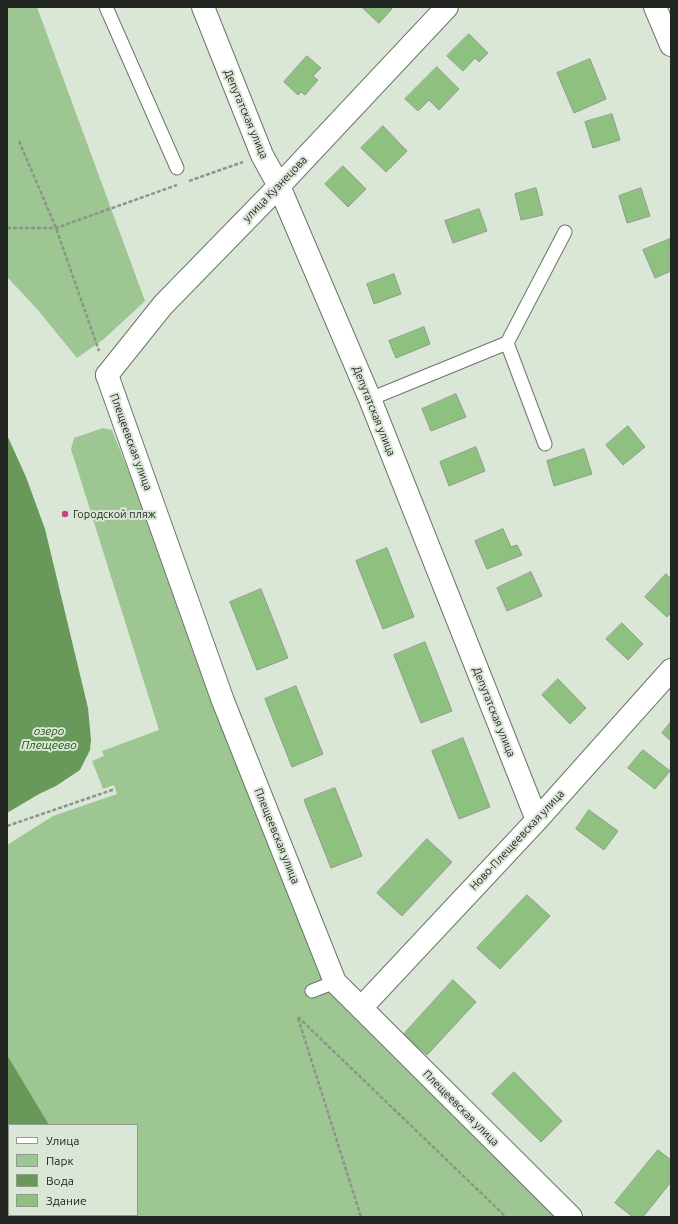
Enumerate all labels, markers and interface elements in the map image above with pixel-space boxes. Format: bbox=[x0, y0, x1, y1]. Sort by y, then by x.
street label: Депутатская улица bbox=[221, 67, 271, 161]
street label: улица Кузнецова bbox=[240, 153, 310, 225]
street label: Депутатская улица bbox=[350, 364, 398, 458]
street label: Плещеевская улица bbox=[107, 392, 155, 492]
place label: Городской пляж bbox=[73, 507, 156, 521]
marker: Городской пляж bbox=[60, 509, 70, 519]
street label: Депутатская улица bbox=[470, 665, 518, 759]
water label: озеро Плещеево bbox=[21, 724, 77, 752]
street label: Плещеевская улица bbox=[252, 786, 302, 886]
street label: Ново-Плещеевская улица bbox=[467, 787, 567, 893]
street label: Плещеевская улица bbox=[420, 1067, 502, 1149]
legend bbox=[8, 1124, 138, 1216]
text: Улица bbox=[46, 1134, 79, 1147]
text: Парк bbox=[46, 1154, 74, 1167]
text: Вода bbox=[46, 1174, 74, 1187]
text: Здание bbox=[46, 1194, 87, 1207]

